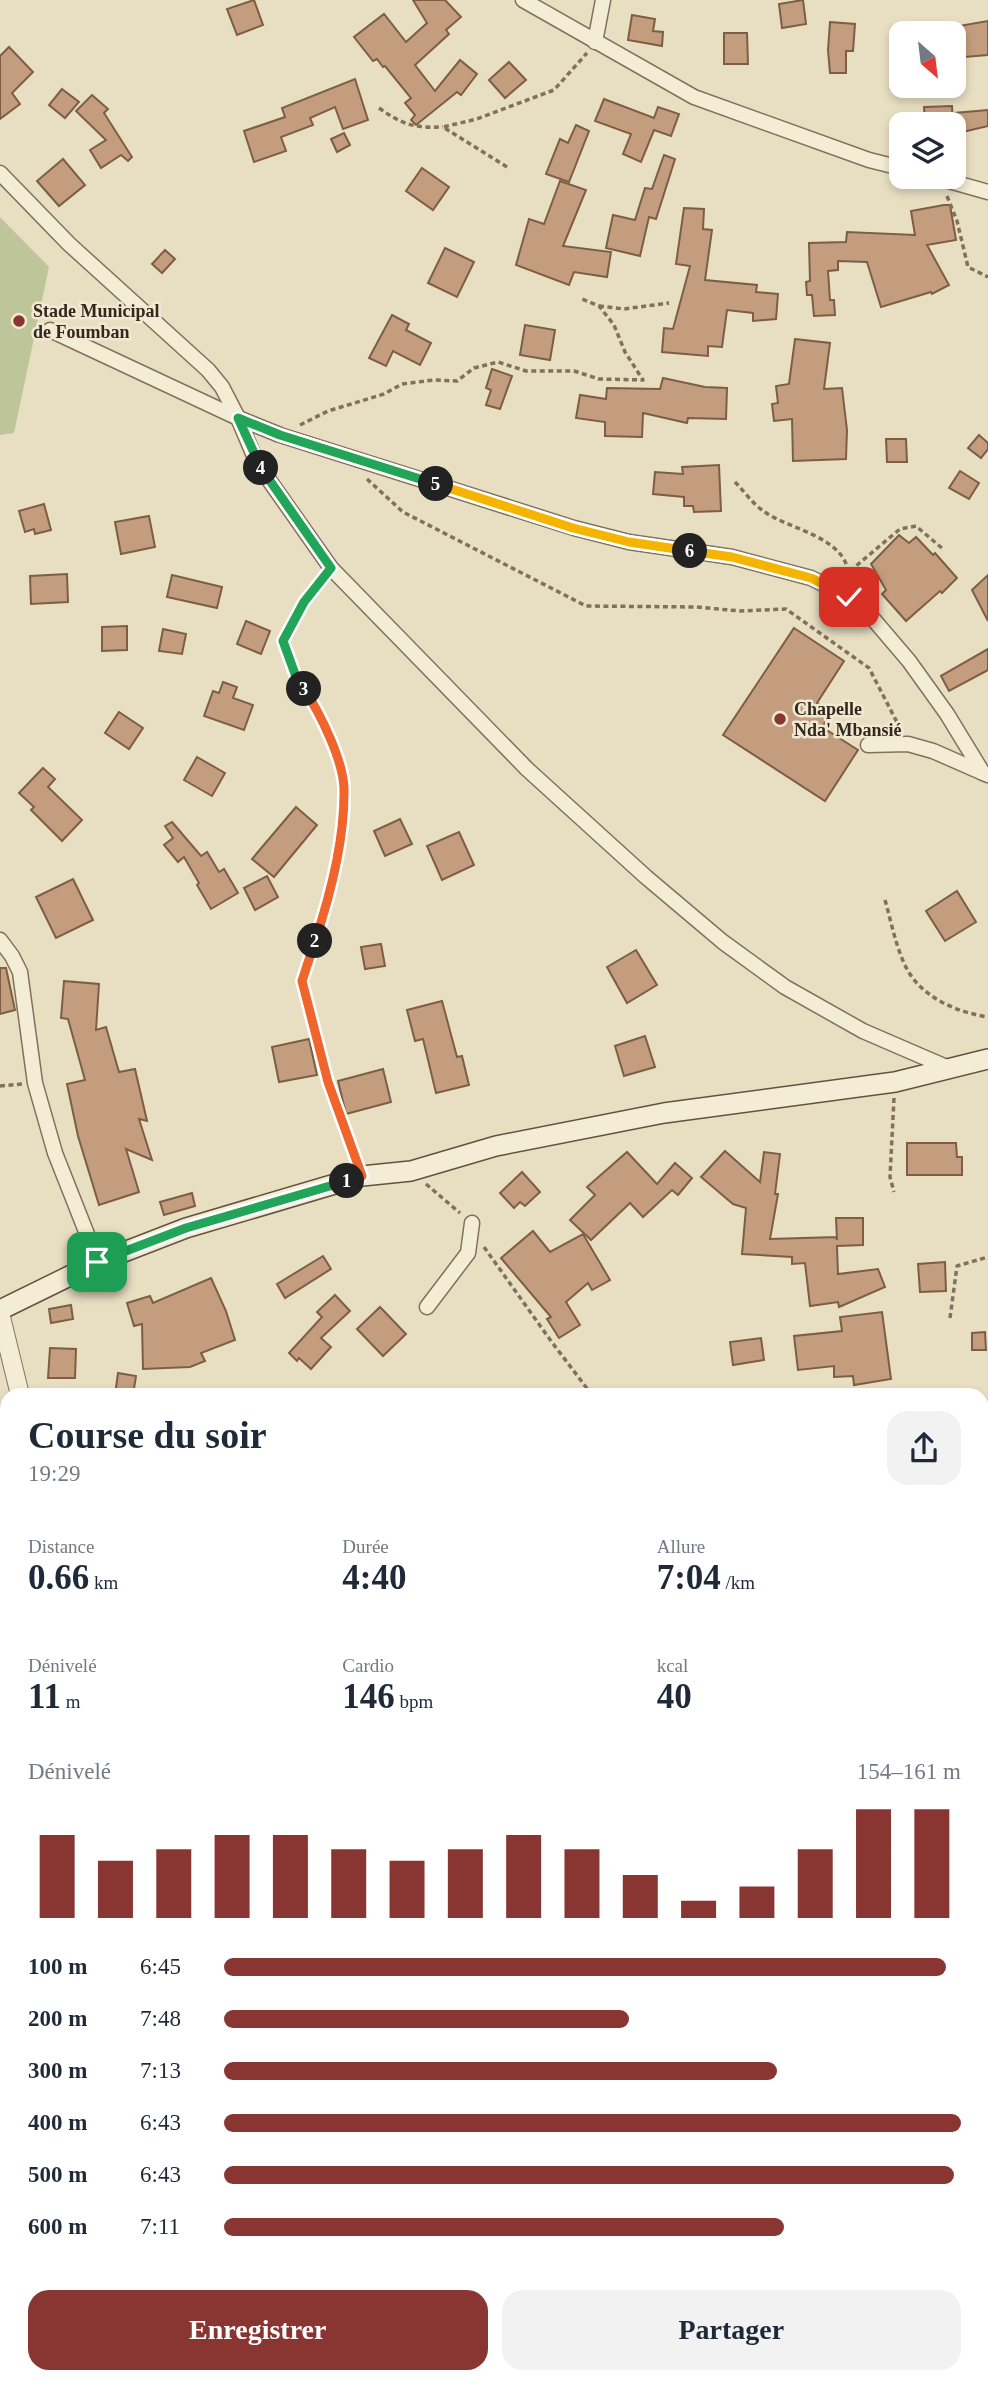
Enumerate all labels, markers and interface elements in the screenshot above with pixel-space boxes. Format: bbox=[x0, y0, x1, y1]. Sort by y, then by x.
north arrow bbox=[889, 21, 966, 98]
map controls bbox=[889, 21, 966, 189]
button: layers bbox=[889, 112, 966, 189]
place label: Stade Municipal de Foumban bbox=[33, 301, 160, 342]
marker: Stade Municipal de Foumban bbox=[11, 313, 27, 329]
pin: 4 bbox=[244, 450, 278, 486]
text: 4 bbox=[256, 457, 265, 478]
pin: 5 bbox=[418, 466, 453, 502]
text: 5 bbox=[431, 473, 440, 494]
pin: 6 bbox=[672, 534, 708, 568]
text: 6 bbox=[685, 540, 694, 561]
pin bbox=[819, 567, 879, 627]
icon: check bbox=[830, 578, 868, 616]
pin: 3 bbox=[286, 672, 322, 706]
text: 3 bbox=[299, 678, 308, 699]
place label: Chapelle Nda' Mbansié bbox=[794, 699, 902, 740]
marker: Chapelle Nda' Mbansié bbox=[772, 711, 788, 727]
pin: 2 bbox=[298, 923, 332, 958]
text: 2 bbox=[310, 930, 319, 951]
pin: 1 bbox=[330, 1164, 364, 1198]
text: 1 bbox=[342, 1170, 351, 1191]
pin bbox=[67, 1232, 127, 1292]
icon: arrive bbox=[78, 1243, 116, 1281]
button: share bbox=[887, 1411, 961, 1485]
text: Course du soir bbox=[28, 1414, 267, 1456]
text: 19:29 bbox=[28, 1461, 80, 1486]
text: Distance bbox=[28, 1536, 94, 1557]
text: Durée bbox=[342, 1536, 389, 1557]
text: Allure bbox=[657, 1536, 705, 1557]
text: 0.66 bbox=[28, 1558, 89, 1597]
text: 4:40 bbox=[342, 1558, 406, 1597]
text: 7:04 bbox=[657, 1558, 721, 1597]
text: km bbox=[89, 1572, 118, 1593]
text: /km bbox=[721, 1572, 755, 1593]
text: Dénivelé bbox=[28, 1655, 97, 1676]
text: Cardio bbox=[342, 1655, 394, 1676]
text: kcal bbox=[657, 1655, 688, 1676]
text: 11 bbox=[28, 1677, 61, 1716]
text: 146 bbox=[342, 1677, 395, 1716]
text: 40 bbox=[657, 1677, 692, 1716]
text: m bbox=[61, 1691, 81, 1712]
text: bpm bbox=[395, 1691, 433, 1712]
text: Dénivelé bbox=[28, 1759, 111, 1784]
text: 154–161 m bbox=[857, 1759, 961, 1784]
text: 100 m bbox=[28, 1954, 87, 1979]
text: 6:45 bbox=[140, 1954, 181, 1979]
text: 200 m bbox=[28, 2006, 87, 2031]
text: 7:48 bbox=[140, 2006, 181, 2031]
text: 300 m bbox=[28, 2058, 87, 2083]
text: 7:13 bbox=[140, 2058, 181, 2083]
text: 400 m bbox=[28, 2110, 87, 2135]
text: 6:43 bbox=[140, 2110, 181, 2135]
text: 500 m bbox=[28, 2162, 87, 2187]
text: 6:43 bbox=[140, 2162, 181, 2187]
text: 600 m bbox=[28, 2214, 87, 2239]
text: 7:11 bbox=[140, 2214, 180, 2239]
button: Enregistrer bbox=[28, 2290, 488, 2370]
button: Partager bbox=[502, 2290, 961, 2370]

